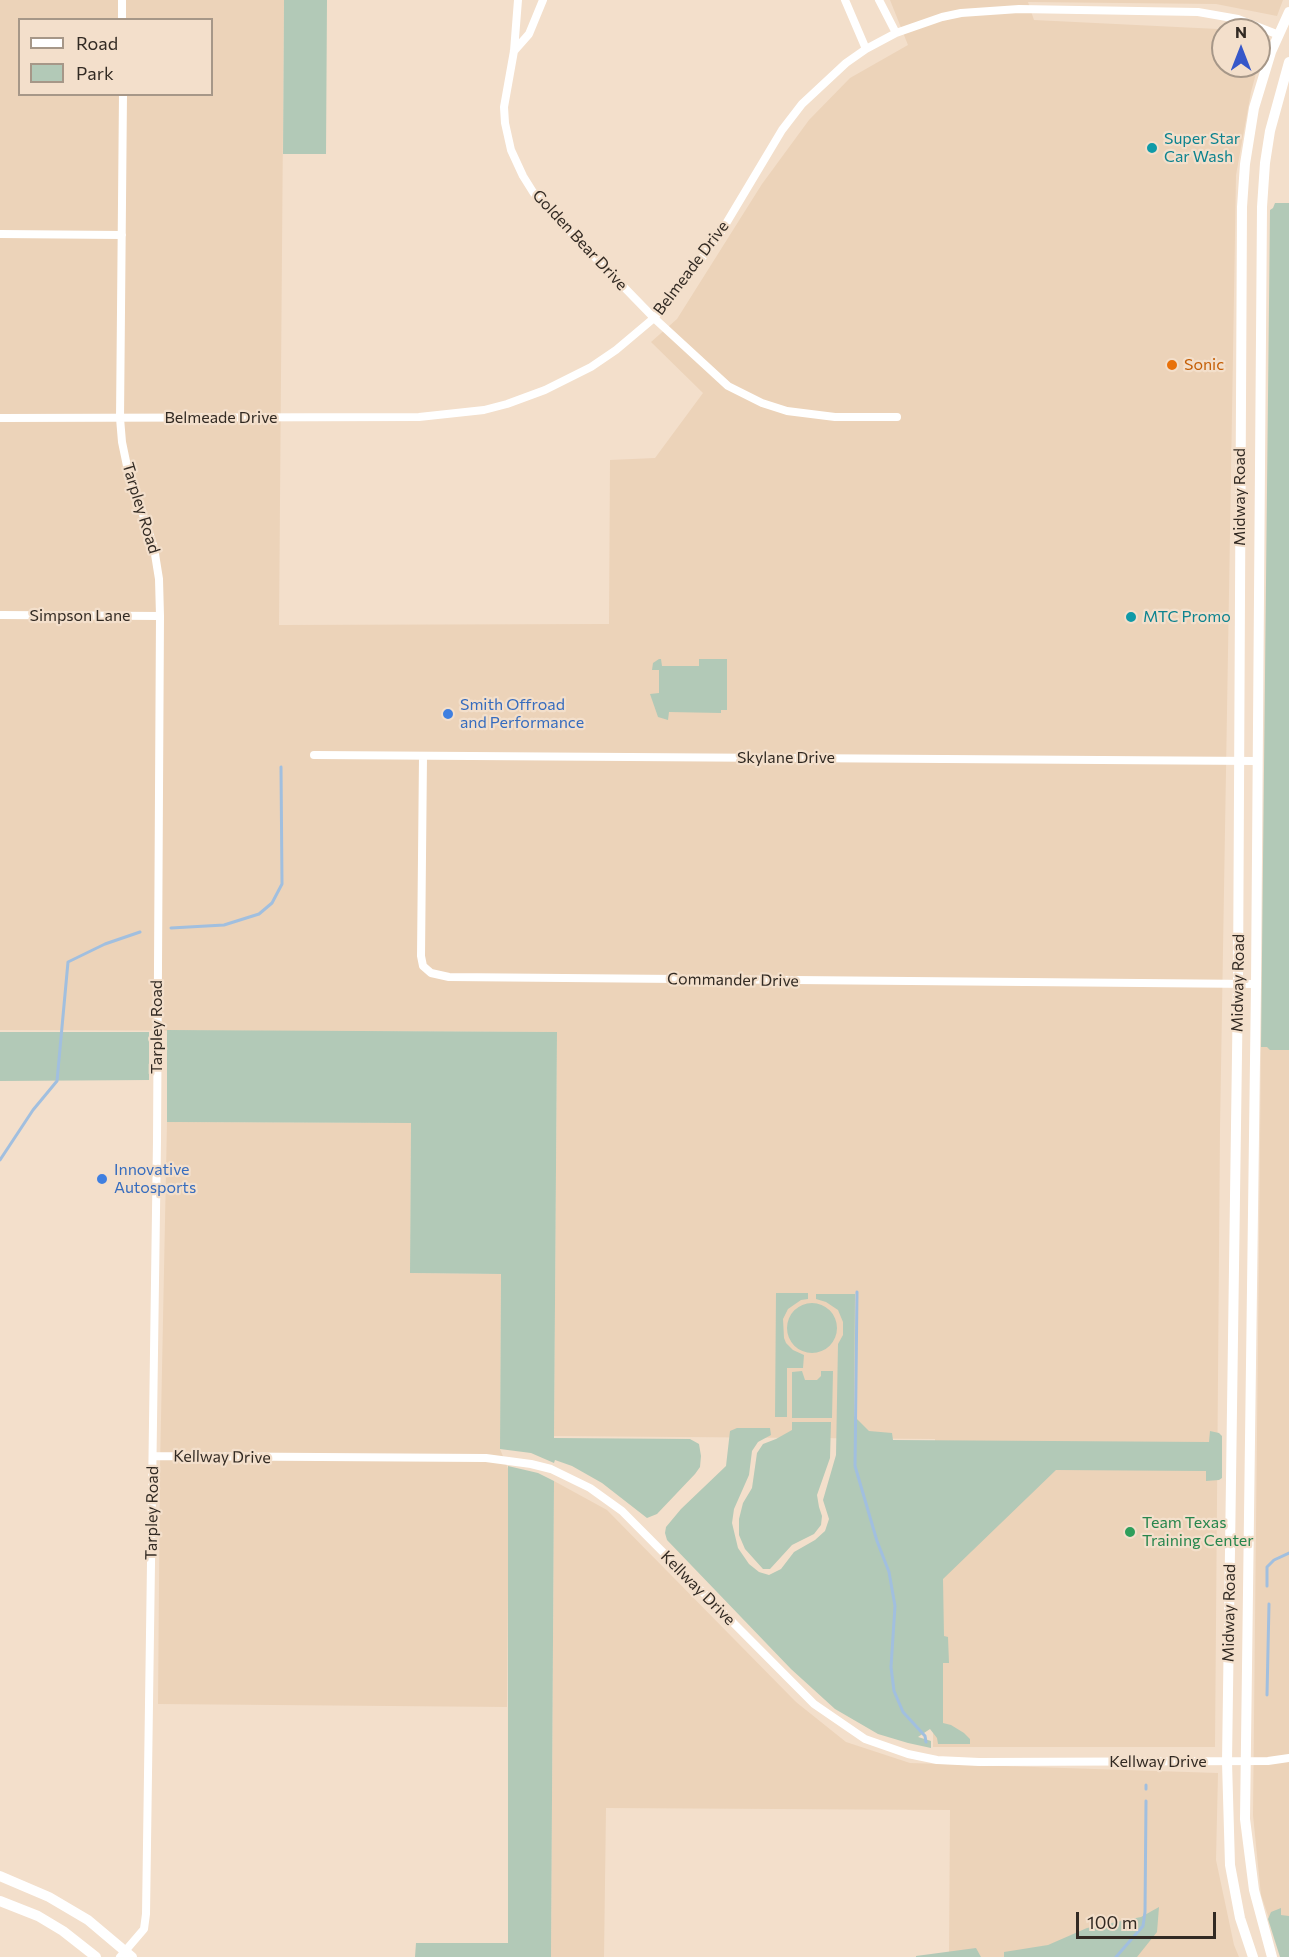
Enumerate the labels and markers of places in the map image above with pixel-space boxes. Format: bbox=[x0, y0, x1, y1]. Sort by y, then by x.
place label: Super Star Car Wash bbox=[1164, 129, 1240, 167]
marker: Super Star Car Wash bbox=[1145, 141, 1159, 155]
place label: Sonic bbox=[1184, 355, 1224, 375]
marker: Sonic bbox=[1165, 358, 1179, 372]
place label: MTC Promo bbox=[1143, 607, 1231, 627]
marker: MTC Promo bbox=[1124, 610, 1138, 624]
place label: Smith Offroad and Performance bbox=[460, 695, 584, 733]
marker: Smith Offroad and Performance bbox=[441, 707, 455, 721]
place label: Innovative Autosports bbox=[114, 1160, 196, 1198]
marker: Innovative Autosports bbox=[95, 1172, 109, 1186]
place label: Team Texas Training Center bbox=[1142, 1513, 1254, 1551]
marker: Team Texas Training Center bbox=[1123, 1525, 1137, 1539]

